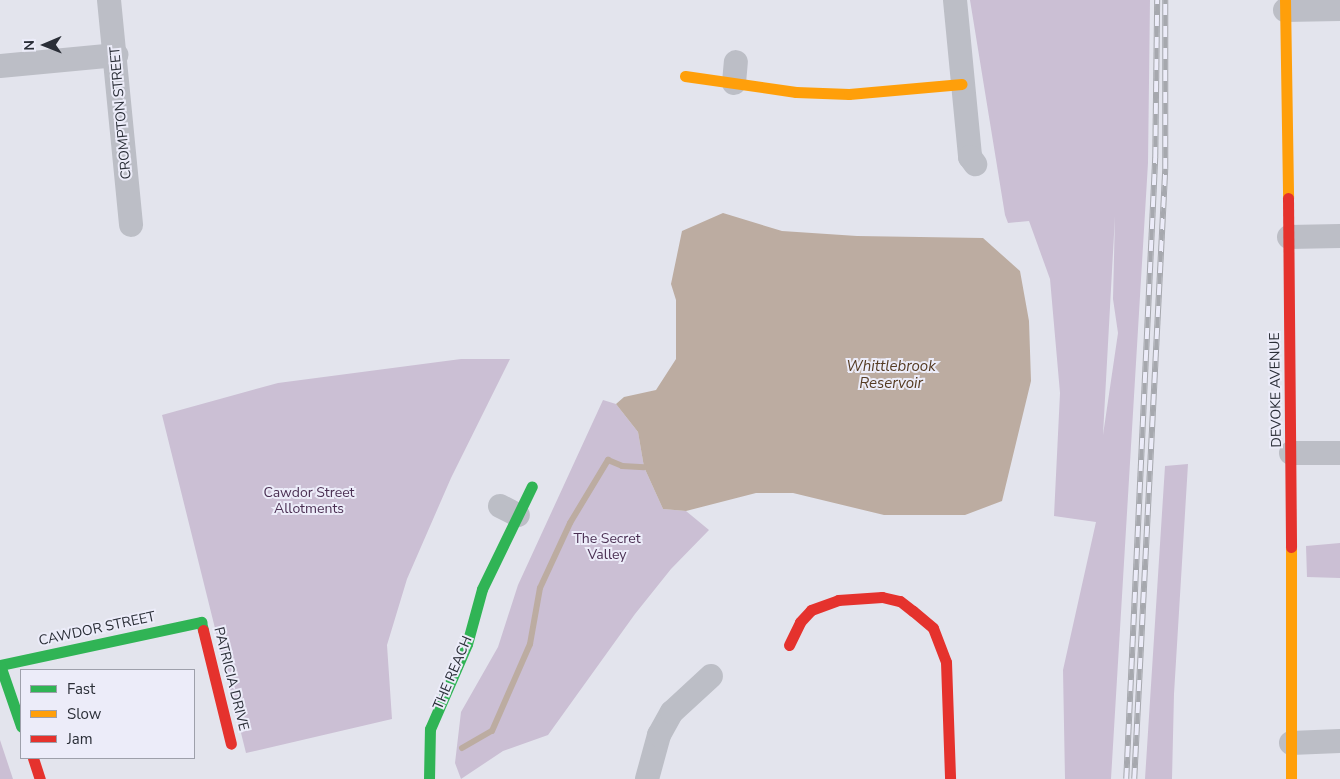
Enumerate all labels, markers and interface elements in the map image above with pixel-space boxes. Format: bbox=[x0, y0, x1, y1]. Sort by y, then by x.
north arrow bbox=[20, 20, 70, 70]
text: N bbox=[20, 40, 39, 51]
street label: CROMPTON STREET bbox=[107, 46, 135, 180]
street label: DEVOKE AVENUE bbox=[1267, 332, 1285, 448]
water label: Whittlebrook Reservoir bbox=[846, 357, 936, 392]
park label: Cawdor Street Allotments bbox=[264, 485, 354, 518]
park label: The Secret Valley bbox=[573, 531, 641, 564]
street label: CAWDOR STREET bbox=[37, 608, 157, 650]
street label: PATRICIA DRIVE bbox=[210, 625, 252, 733]
street label: THE REACH bbox=[430, 634, 476, 712]
legend bbox=[20, 669, 195, 759]
text: Fast bbox=[67, 679, 95, 699]
text: Slow bbox=[67, 704, 101, 724]
text: Jam bbox=[67, 729, 93, 749]

